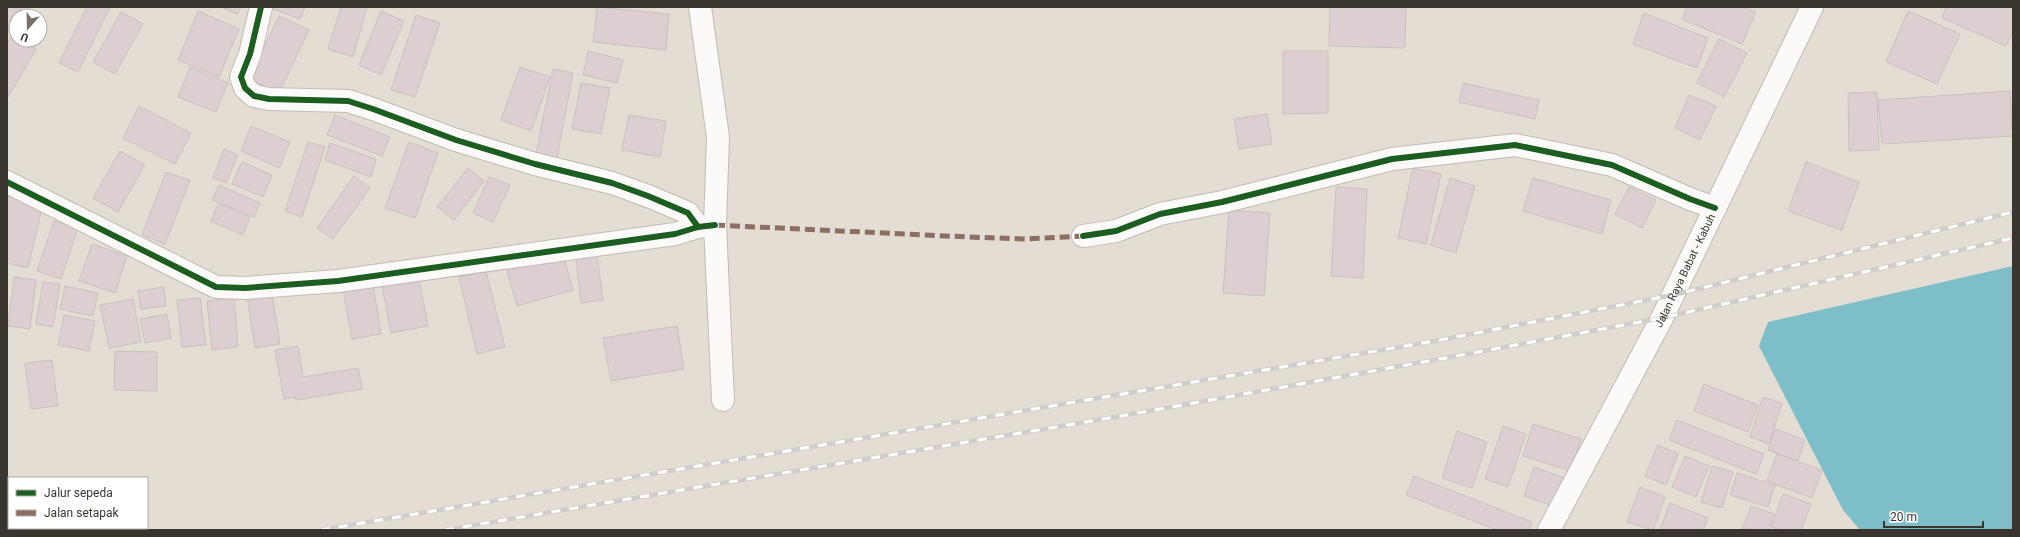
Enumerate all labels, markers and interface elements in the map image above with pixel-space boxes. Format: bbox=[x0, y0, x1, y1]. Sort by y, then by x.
north arrow bbox=[8, 8, 48, 48]
text: U bbox=[19, 30, 30, 44]
street label: Jalan Raya Babat - Kabuh bbox=[1652, 212, 1718, 330]
legend bbox=[8, 477, 148, 529]
text: Jalur sepeda bbox=[44, 486, 113, 500]
scale bar bbox=[1884, 503, 1983, 529]
text: Jalan setapak bbox=[44, 506, 119, 520]
text: 20 m bbox=[1890, 510, 1917, 524]

